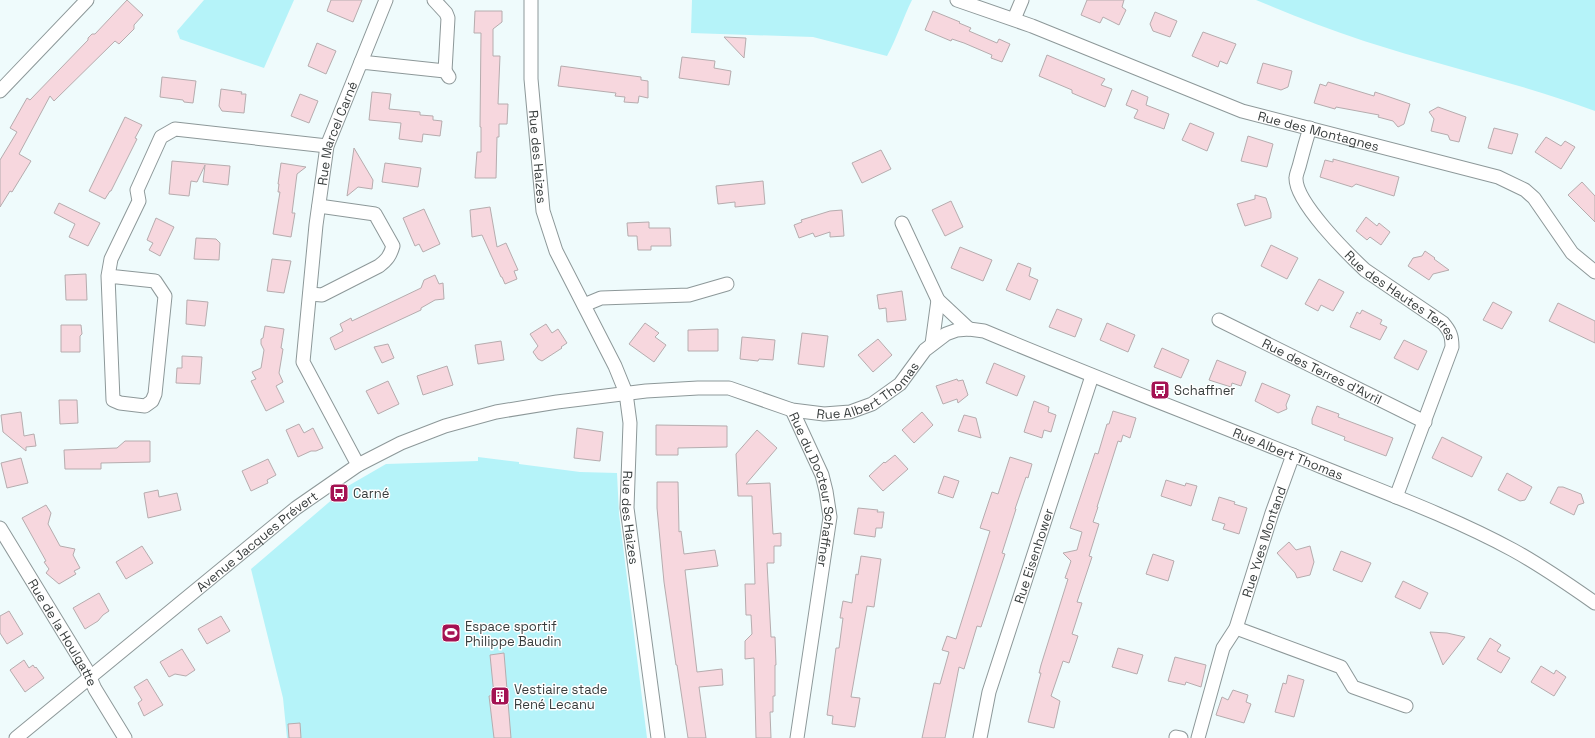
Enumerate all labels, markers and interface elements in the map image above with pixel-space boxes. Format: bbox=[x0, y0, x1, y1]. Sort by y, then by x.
street label: Rue Marcel Carné bbox=[313, 78, 361, 186]
street label: Rue des Montagnes bbox=[1256, 107, 1381, 155]
street label: Rue des Haizes bbox=[525, 109, 551, 204]
street label: Rue des Hautes Terres bbox=[1341, 247, 1460, 342]
street label: Rue des Terres d'Avril bbox=[1259, 334, 1385, 408]
street label: Rue Albert Thomas bbox=[815, 358, 922, 423]
bus stop icon: Schaffner bbox=[1149, 379, 1171, 401]
place label: Schaffner bbox=[1174, 382, 1235, 399]
street label: Rue du Docteur Schaffner bbox=[786, 409, 839, 568]
street label: Rue Albert Thomas bbox=[1230, 424, 1346, 483]
street label: Rue des Haizes bbox=[618, 470, 643, 565]
bus stop icon: Carné bbox=[328, 482, 350, 504]
street label: Rue Yves Montand bbox=[1238, 484, 1290, 599]
place label: Carné bbox=[353, 485, 389, 502]
street label: Avenue Jacques Prévert bbox=[192, 487, 321, 595]
street label: Rue Eisenhower bbox=[1010, 506, 1057, 606]
street label: Rue de la Houlgatte bbox=[24, 576, 101, 689]
place label: Espace sportif Philippe Baudin bbox=[465, 618, 562, 650]
sports icon: Espace sportif Philippe Baudin bbox=[440, 622, 462, 644]
place label: Vestiaire stade René Lecanu bbox=[514, 681, 608, 713]
building icon: Vestiaire stade René Lecanu bbox=[489, 685, 511, 707]

